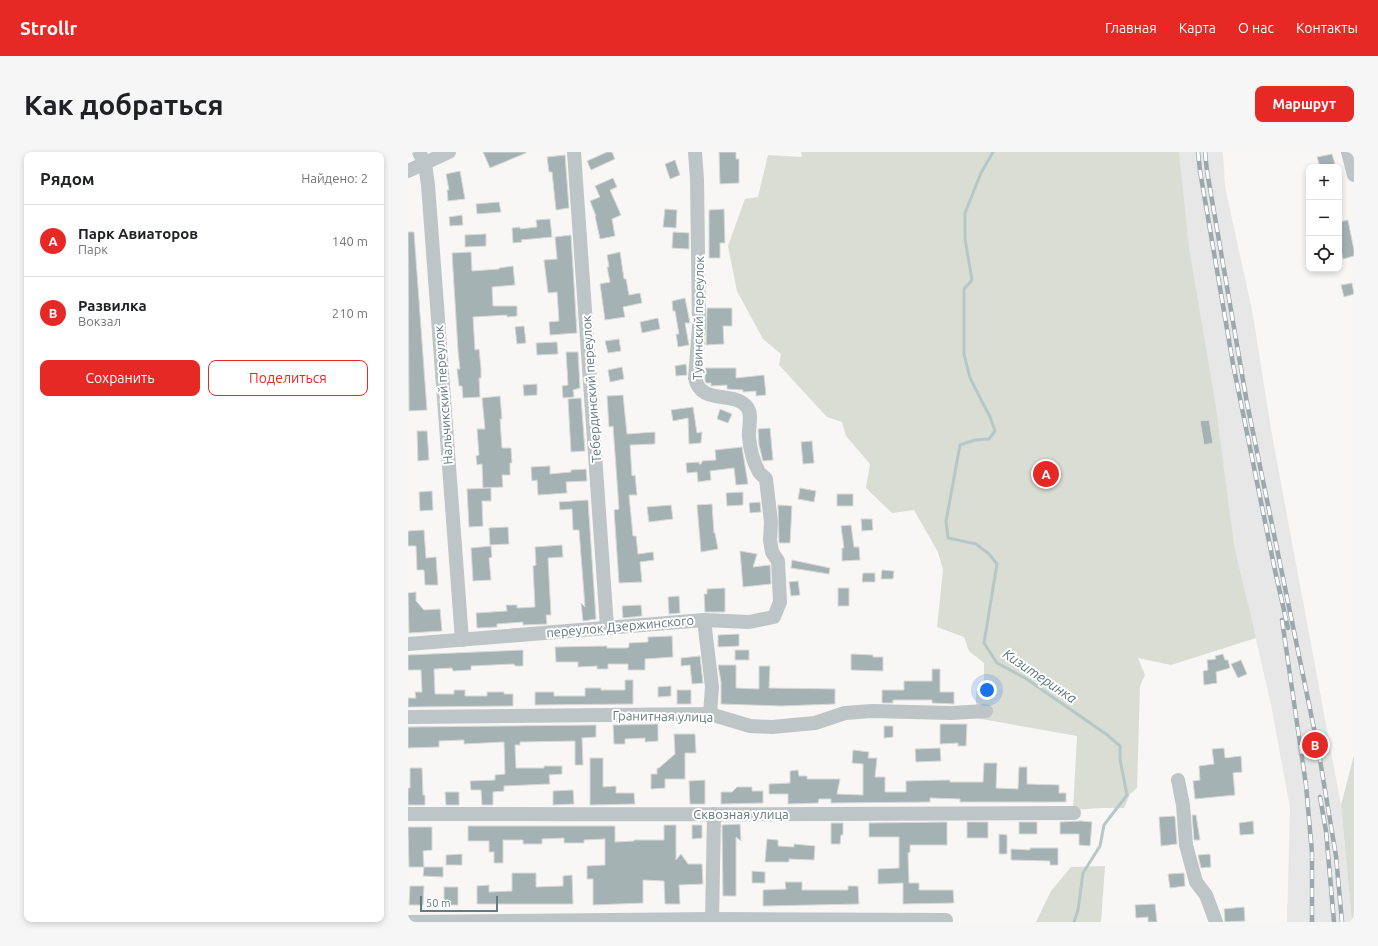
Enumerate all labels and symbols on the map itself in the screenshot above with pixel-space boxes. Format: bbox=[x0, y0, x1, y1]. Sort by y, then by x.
street label: Тувинский переулок bbox=[690, 255, 706, 380]
street label: Тебердинский переулок bbox=[579, 315, 603, 463]
street label: Нальчикский переулок bbox=[431, 325, 455, 465]
pin: A bbox=[1033, 459, 1059, 489]
street label: переулок Дзержинского bbox=[546, 613, 694, 639]
water label: Кизитеринка bbox=[1000, 646, 1080, 707]
your location bbox=[977, 680, 997, 700]
street label: Гранитная улица bbox=[613, 708, 713, 724]
pin: B bbox=[1302, 730, 1328, 760]
street label: Сквозная улица bbox=[693, 807, 789, 821]
scale bar bbox=[420, 894, 498, 913]

